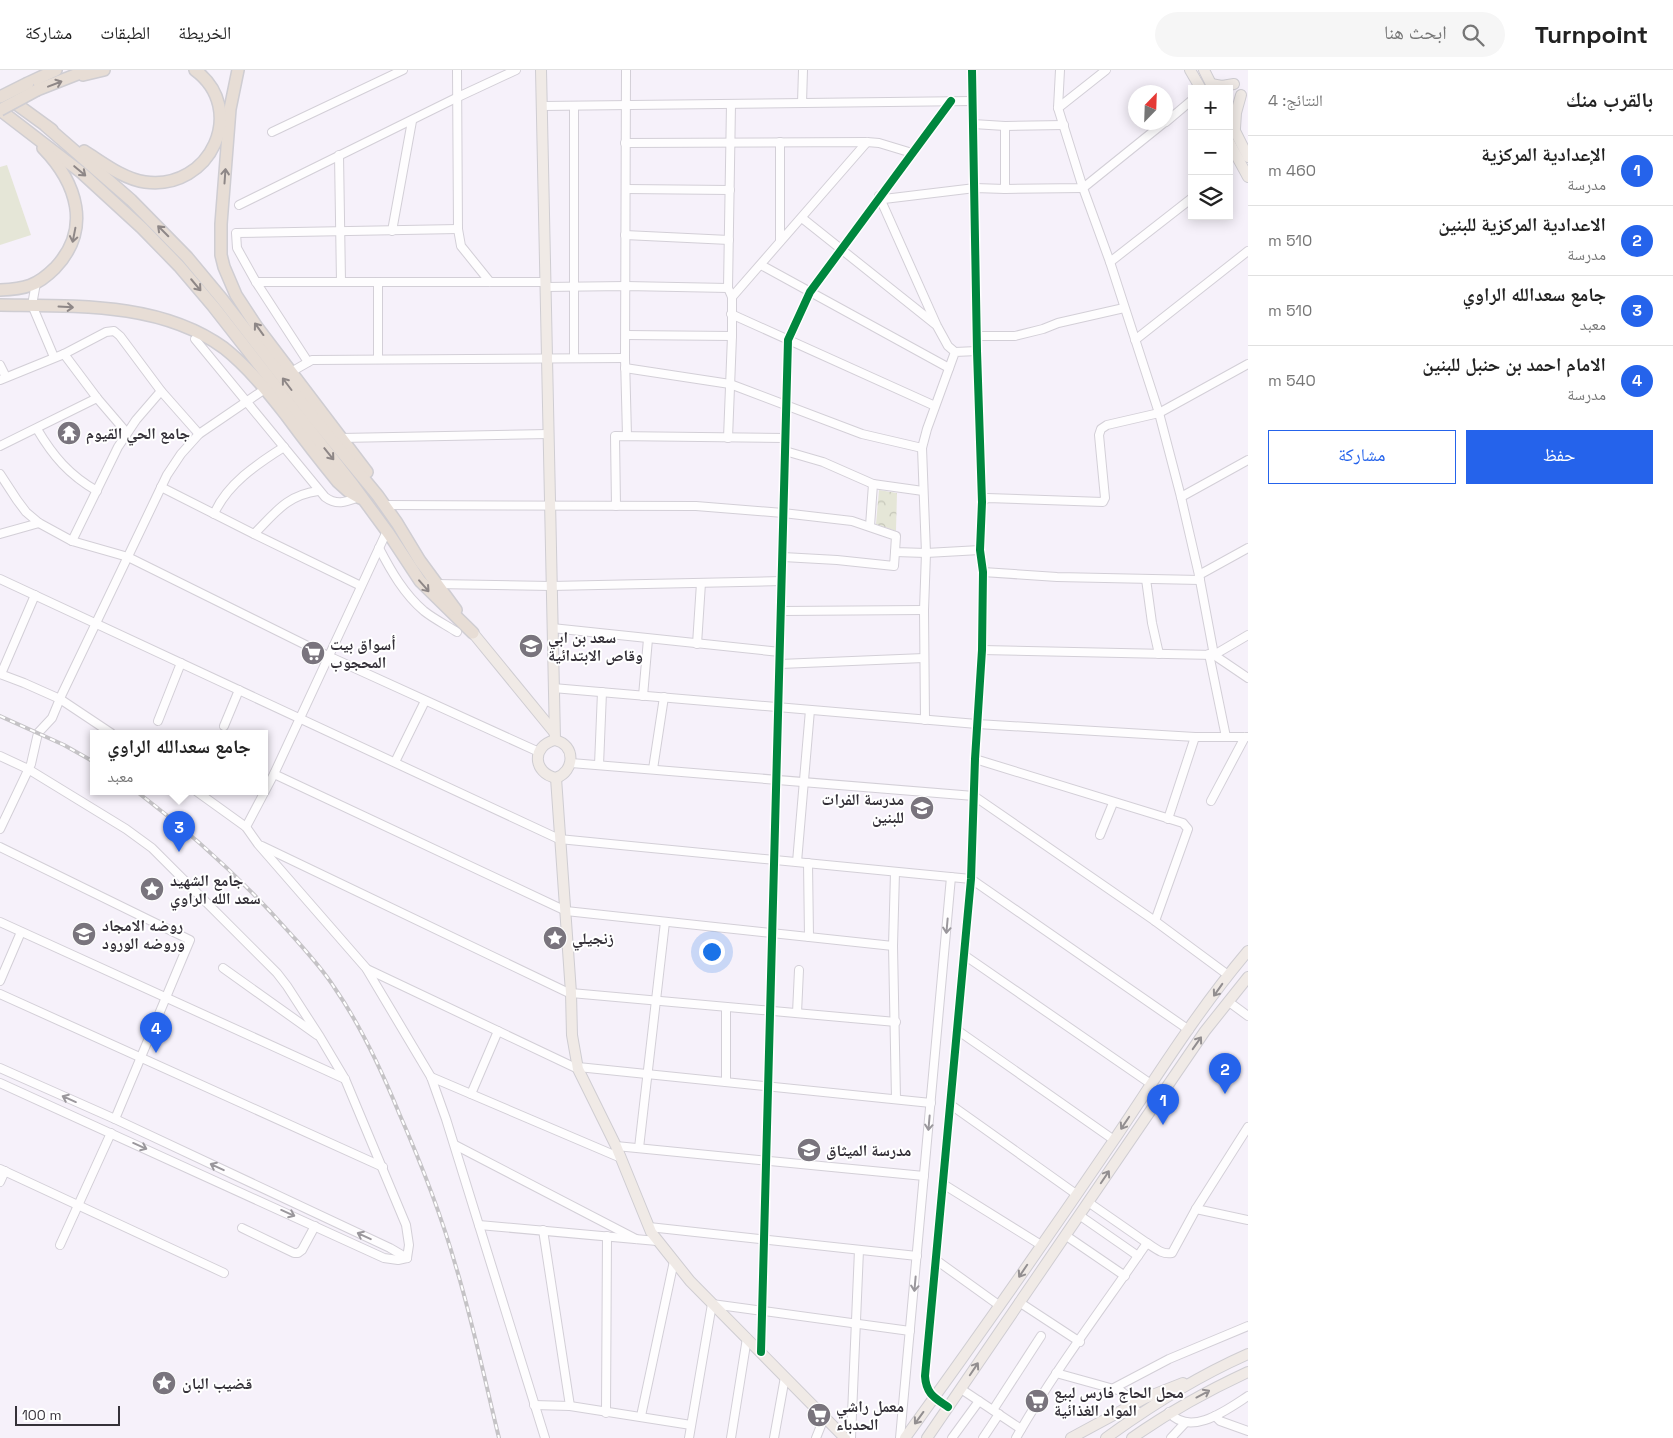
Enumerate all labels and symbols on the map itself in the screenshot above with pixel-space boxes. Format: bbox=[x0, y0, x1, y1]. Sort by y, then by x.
one-way arrow bbox=[47, 78, 62, 88]
north arrow bbox=[1128, 85, 1173, 130]
one-way arrow bbox=[74, 165, 87, 177]
one-way arrow bbox=[220, 168, 230, 184]
one-way arrow bbox=[156, 225, 169, 237]
one-way arrow bbox=[69, 227, 79, 243]
one-way arrow bbox=[190, 279, 201, 292]
one-way arrow bbox=[58, 302, 74, 312]
one-way arrow bbox=[253, 323, 264, 336]
one-way arrow bbox=[282, 378, 293, 391]
temple icon: جامع الحي القيوم bbox=[56, 420, 82, 446]
place label: جامع الحي القيوم bbox=[86, 423, 190, 446]
one-way arrow bbox=[323, 447, 334, 460]
one-way arrow bbox=[418, 579, 429, 592]
place label: سعد بن ابي وقاص الابتدائية bbox=[548, 627, 643, 666]
school or university icon: سعد بن ابي وقاص الابتدائية bbox=[518, 633, 544, 659]
place label: أسواق بيت المحجوب bbox=[330, 634, 396, 673]
supermarket icon: أسواق بيت المحجوب bbox=[300, 640, 326, 666]
place label: مدرسة الفرات للبنين bbox=[822, 789, 904, 828]
school or university icon: مدرسة الفرات للبنين bbox=[909, 795, 935, 821]
pin: 3 bbox=[163, 811, 195, 852]
place label: جامع الشهيد سعد الله الراوي bbox=[170, 870, 261, 911]
place icon: جامع الشهيد سعد الله الراوي bbox=[139, 876, 165, 902]
place label: روضه الامجاد وروضه الورود bbox=[102, 915, 185, 954]
one-way arrow bbox=[942, 918, 951, 934]
school or university icon: روضه الامجاد وروضه الورود bbox=[71, 921, 97, 947]
place icon: زنجيلي bbox=[542, 925, 568, 951]
place label: زنجيلي bbox=[572, 928, 614, 951]
your location bbox=[699, 939, 725, 965]
one-way arrow bbox=[1213, 982, 1223, 996]
pin: 4 bbox=[140, 1012, 172, 1053]
one-way arrow bbox=[1192, 1036, 1202, 1050]
pin: 2 bbox=[1209, 1053, 1241, 1094]
pin: 1 bbox=[1147, 1084, 1179, 1125]
one-way arrow bbox=[62, 1093, 77, 1103]
one-way arrow bbox=[924, 1114, 934, 1130]
one-way arrow bbox=[1120, 1116, 1130, 1130]
school or university icon: مدرسة الميثاق bbox=[796, 1137, 822, 1163]
place label: مدرسة الميثاق bbox=[826, 1140, 911, 1161]
one-way arrow bbox=[132, 1142, 147, 1151]
one-way arrow bbox=[210, 1162, 225, 1171]
one-way arrow bbox=[1100, 1170, 1110, 1184]
one-way arrow bbox=[280, 1209, 295, 1219]
one-way arrow bbox=[357, 1231, 372, 1240]
one-way arrow bbox=[1018, 1264, 1028, 1278]
one-way arrow bbox=[910, 1276, 919, 1292]
one-way arrow bbox=[969, 1362, 979, 1376]
place icon: قضيب البان bbox=[151, 1370, 177, 1396]
place label: قضيب البان bbox=[182, 1373, 252, 1394]
place label: محل الحاج فارس لبيع المواد الغذائية bbox=[1054, 1382, 1184, 1421]
supermarket icon: محل الحاج فارس لبيع المواد الغذائية bbox=[1024, 1388, 1050, 1414]
one-way arrow bbox=[1195, 1389, 1210, 1398]
place label: معمل راشي الحدباء bbox=[836, 1396, 904, 1435]
supermarket icon: معمل راشي الحدباء bbox=[806, 1402, 832, 1428]
scale bar bbox=[15, 1403, 120, 1426]
one-way arrow bbox=[914, 1411, 924, 1425]

